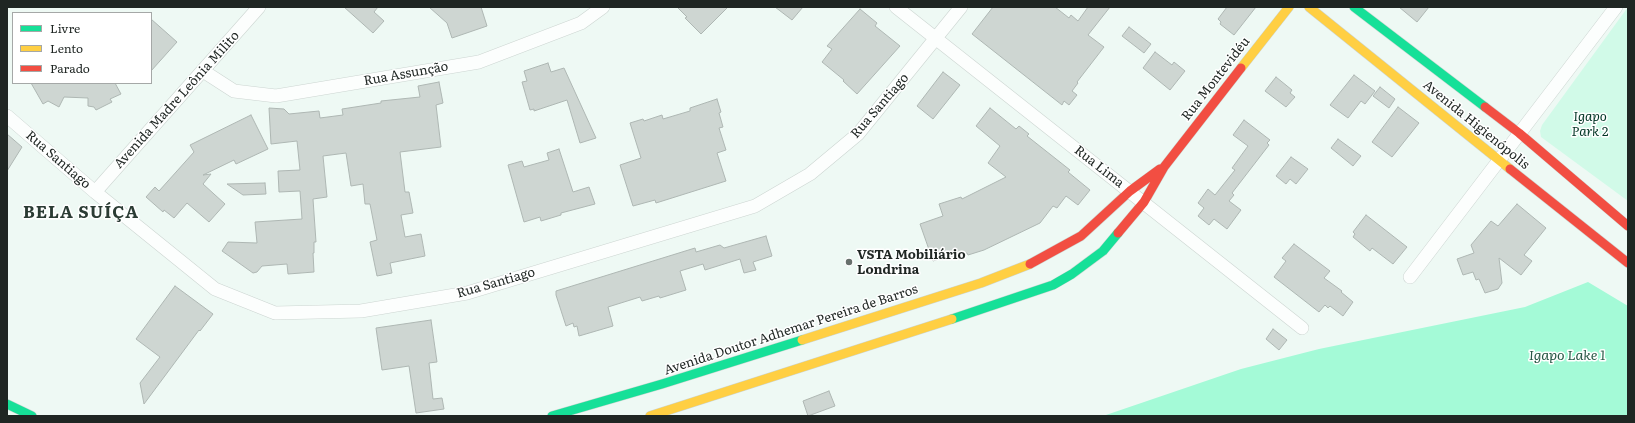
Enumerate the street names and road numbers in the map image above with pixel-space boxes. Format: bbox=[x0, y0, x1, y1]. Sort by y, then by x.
street label: Avenida Madre Leônia Milito bbox=[111, 28, 243, 172]
street label: Rua Montevidéu bbox=[1179, 34, 1253, 124]
street label: Rua Assunção bbox=[362, 59, 450, 89]
street label: Rua Santiago bbox=[848, 70, 912, 142]
street label: Avenida Higienópolis bbox=[1420, 77, 1532, 173]
street label: Rua Santiago bbox=[22, 128, 94, 192]
street label: Rua Lima bbox=[1071, 143, 1127, 191]
street label: Rua Santiago bbox=[455, 264, 537, 302]
street label: Avenida Doutor Adhemar Pereira de Barros bbox=[662, 282, 920, 378]

